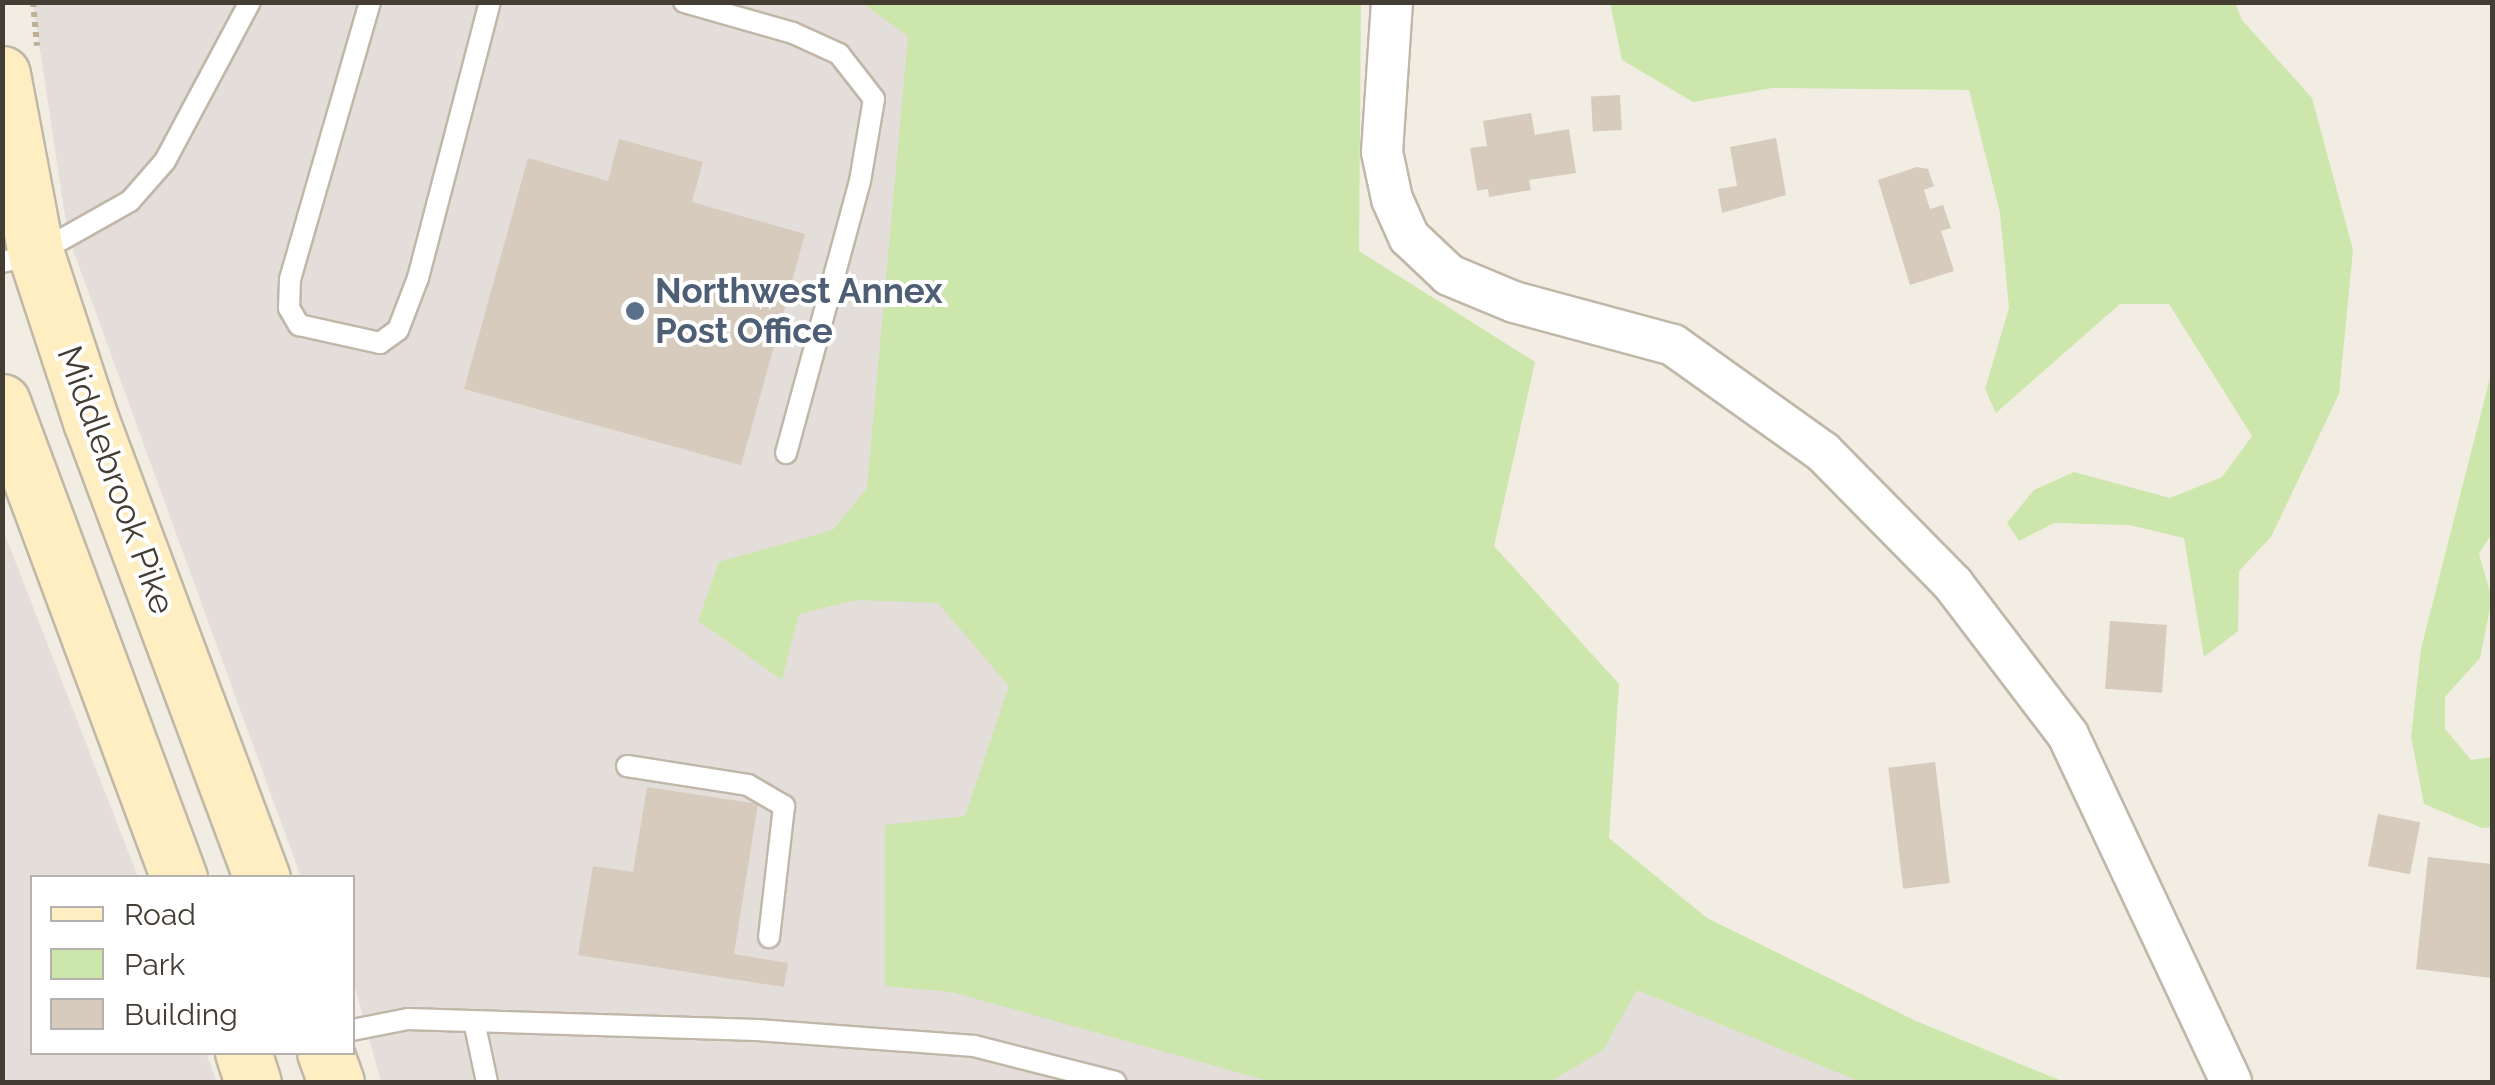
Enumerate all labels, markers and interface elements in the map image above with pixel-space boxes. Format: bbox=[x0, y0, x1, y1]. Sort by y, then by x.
place label: Northwest Annex Post Office bbox=[655, 270, 944, 352]
marker: Northwest Annex Post Office bbox=[624, 300, 646, 322]
street label: Middlebrook Pike bbox=[48, 340, 184, 620]
legend bbox=[30, 875, 355, 1055]
text: Road bbox=[124, 897, 196, 932]
text: Park bbox=[124, 947, 185, 982]
text: Building bbox=[124, 997, 238, 1032]

